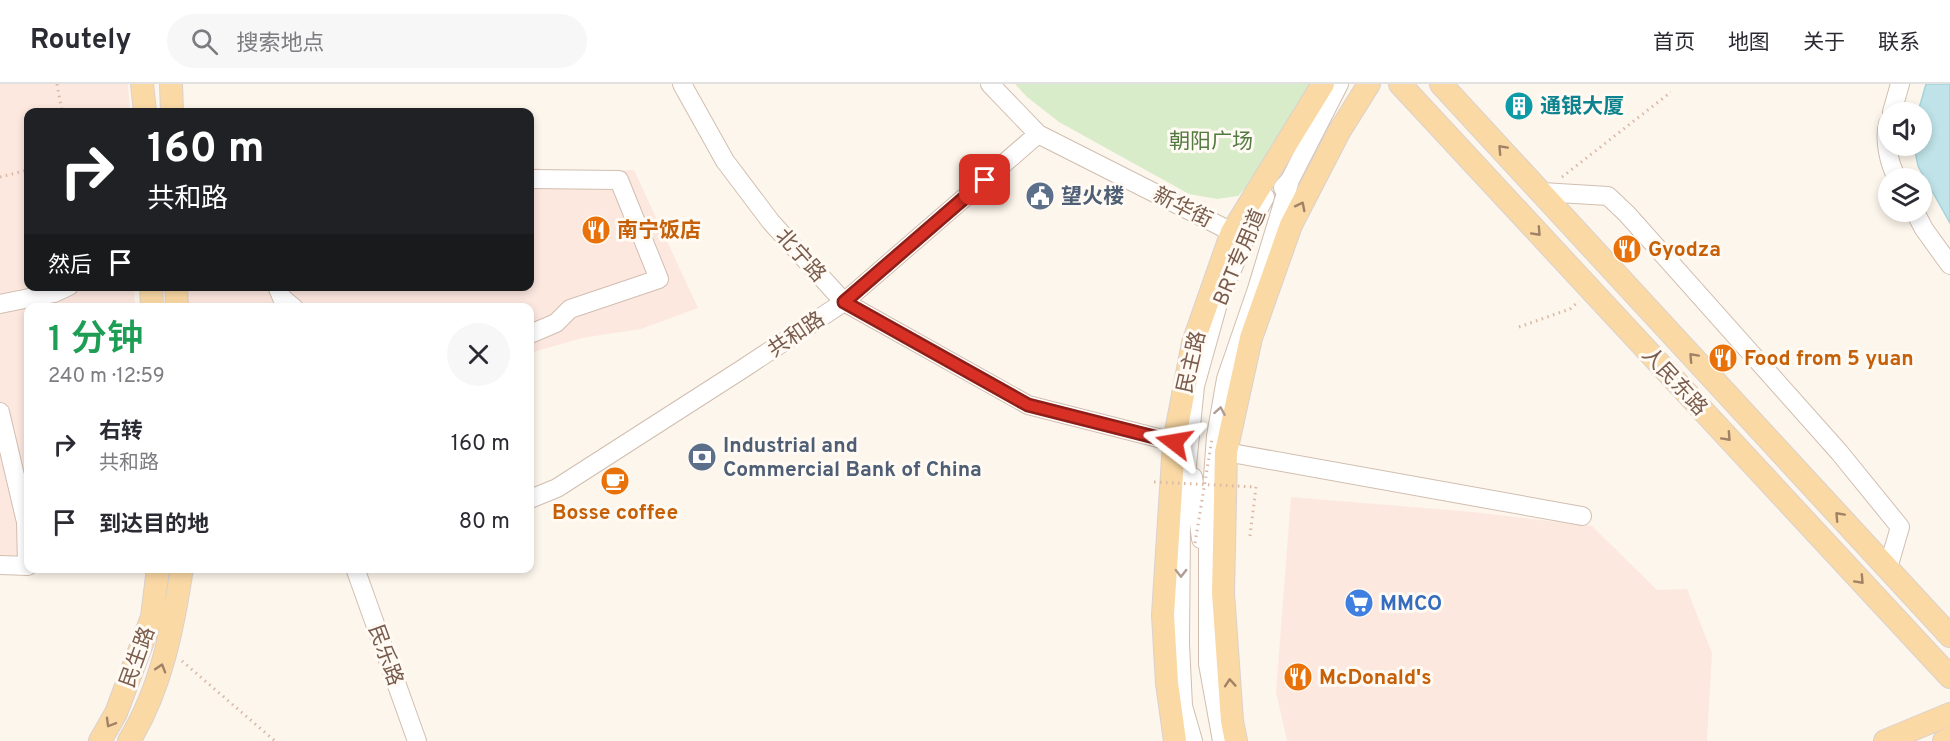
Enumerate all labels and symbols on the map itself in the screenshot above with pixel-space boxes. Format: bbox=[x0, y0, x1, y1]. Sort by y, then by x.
building icon: 通银大厦 bbox=[1503, 90, 1535, 122]
place label: 通银大厦 bbox=[1540, 94, 1624, 121]
park label: 朝阳广场 bbox=[1169, 129, 1253, 156]
one-way arrow bbox=[1498, 146, 1509, 156]
pin bbox=[959, 154, 1010, 205]
public building icon: 望火楼 bbox=[1024, 180, 1056, 212]
street label: 新华街 bbox=[1148, 182, 1217, 235]
place label: 望火楼 bbox=[1061, 184, 1124, 211]
one-way arrow bbox=[1294, 202, 1305, 212]
street label: BRT专用道 bbox=[1208, 205, 1273, 310]
restaurant icon: 南宁饭店 bbox=[580, 214, 612, 246]
place label: 南宁饭店 bbox=[617, 218, 701, 245]
street label: 北宁路 bbox=[769, 224, 831, 288]
one-way arrow bbox=[1530, 225, 1541, 236]
restaurant icon: Gyodza bbox=[1611, 233, 1643, 265]
place label: Gyodza bbox=[1648, 237, 1721, 264]
street label: 共和路 bbox=[763, 306, 831, 364]
street label: 民主路 bbox=[1172, 329, 1213, 396]
street label: 人民东路 bbox=[1635, 342, 1712, 422]
restaurant icon: Food from 5 yuan bbox=[1707, 342, 1739, 374]
place label: Food from 5 yuan bbox=[1744, 346, 1914, 373]
one-way arrow bbox=[1689, 353, 1700, 363]
one-way arrow bbox=[1213, 407, 1226, 417]
position arrow bbox=[1142, 410, 1206, 474]
one-way arrow bbox=[1720, 430, 1731, 440]
place label: Industrial and Commercial Bank of China bbox=[723, 433, 982, 484]
bank icon: Industrial and Commercial Bank of China bbox=[686, 441, 718, 473]
cafe icon: Bosse coffee bbox=[599, 465, 631, 497]
place label: Bosse coffee bbox=[552, 500, 678, 527]
one-way arrow bbox=[1835, 512, 1846, 522]
one-way arrow bbox=[1174, 568, 1187, 577]
one-way arrow bbox=[1852, 572, 1863, 583]
supermarket icon: MMCO bbox=[1343, 587, 1375, 619]
place label: MMCO bbox=[1380, 591, 1442, 618]
street label: 民乐路 bbox=[361, 621, 408, 690]
street label: 民生路 bbox=[115, 623, 162, 692]
restaurant icon: McDonald's bbox=[1282, 661, 1314, 693]
one-way arrow bbox=[153, 663, 166, 674]
place label: McDonald's bbox=[1319, 665, 1432, 692]
one-way arrow bbox=[1223, 678, 1236, 687]
one-way arrow bbox=[106, 717, 117, 727]

